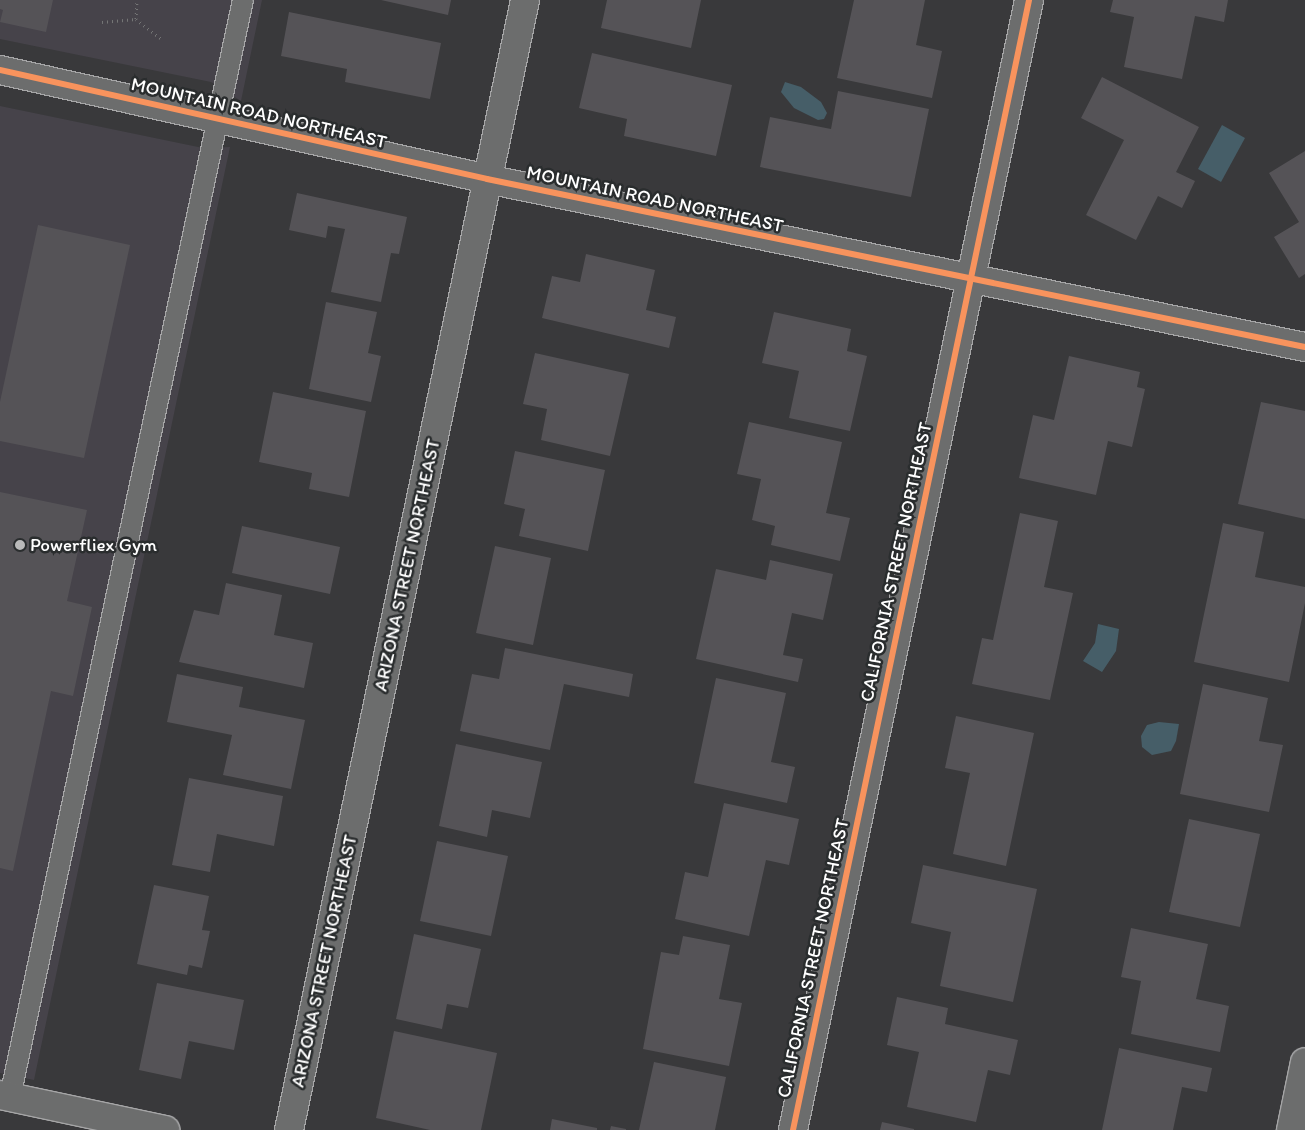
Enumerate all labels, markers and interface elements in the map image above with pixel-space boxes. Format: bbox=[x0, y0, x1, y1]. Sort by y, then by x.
street label: MOUNTAIN ROAD NORTHEAST bbox=[129, 73, 389, 153]
street label: MOUNTAIN ROAD NORTHEAST bbox=[525, 161, 785, 237]
street label: CALIFORNIA STREET NORTHEAST bbox=[855, 420, 937, 704]
street label: ARIZONA STREET NORTHEAST bbox=[369, 437, 445, 693]
place label: Powerfliex Gym bbox=[30, 534, 156, 556]
marker: Powerfliex Gym bbox=[14, 539, 26, 551]
street label: CALIFORNIA STREET NORTHEAST bbox=[772, 816, 854, 1100]
street label: ARIZONA STREET NORTHEAST bbox=[286, 833, 362, 1089]

